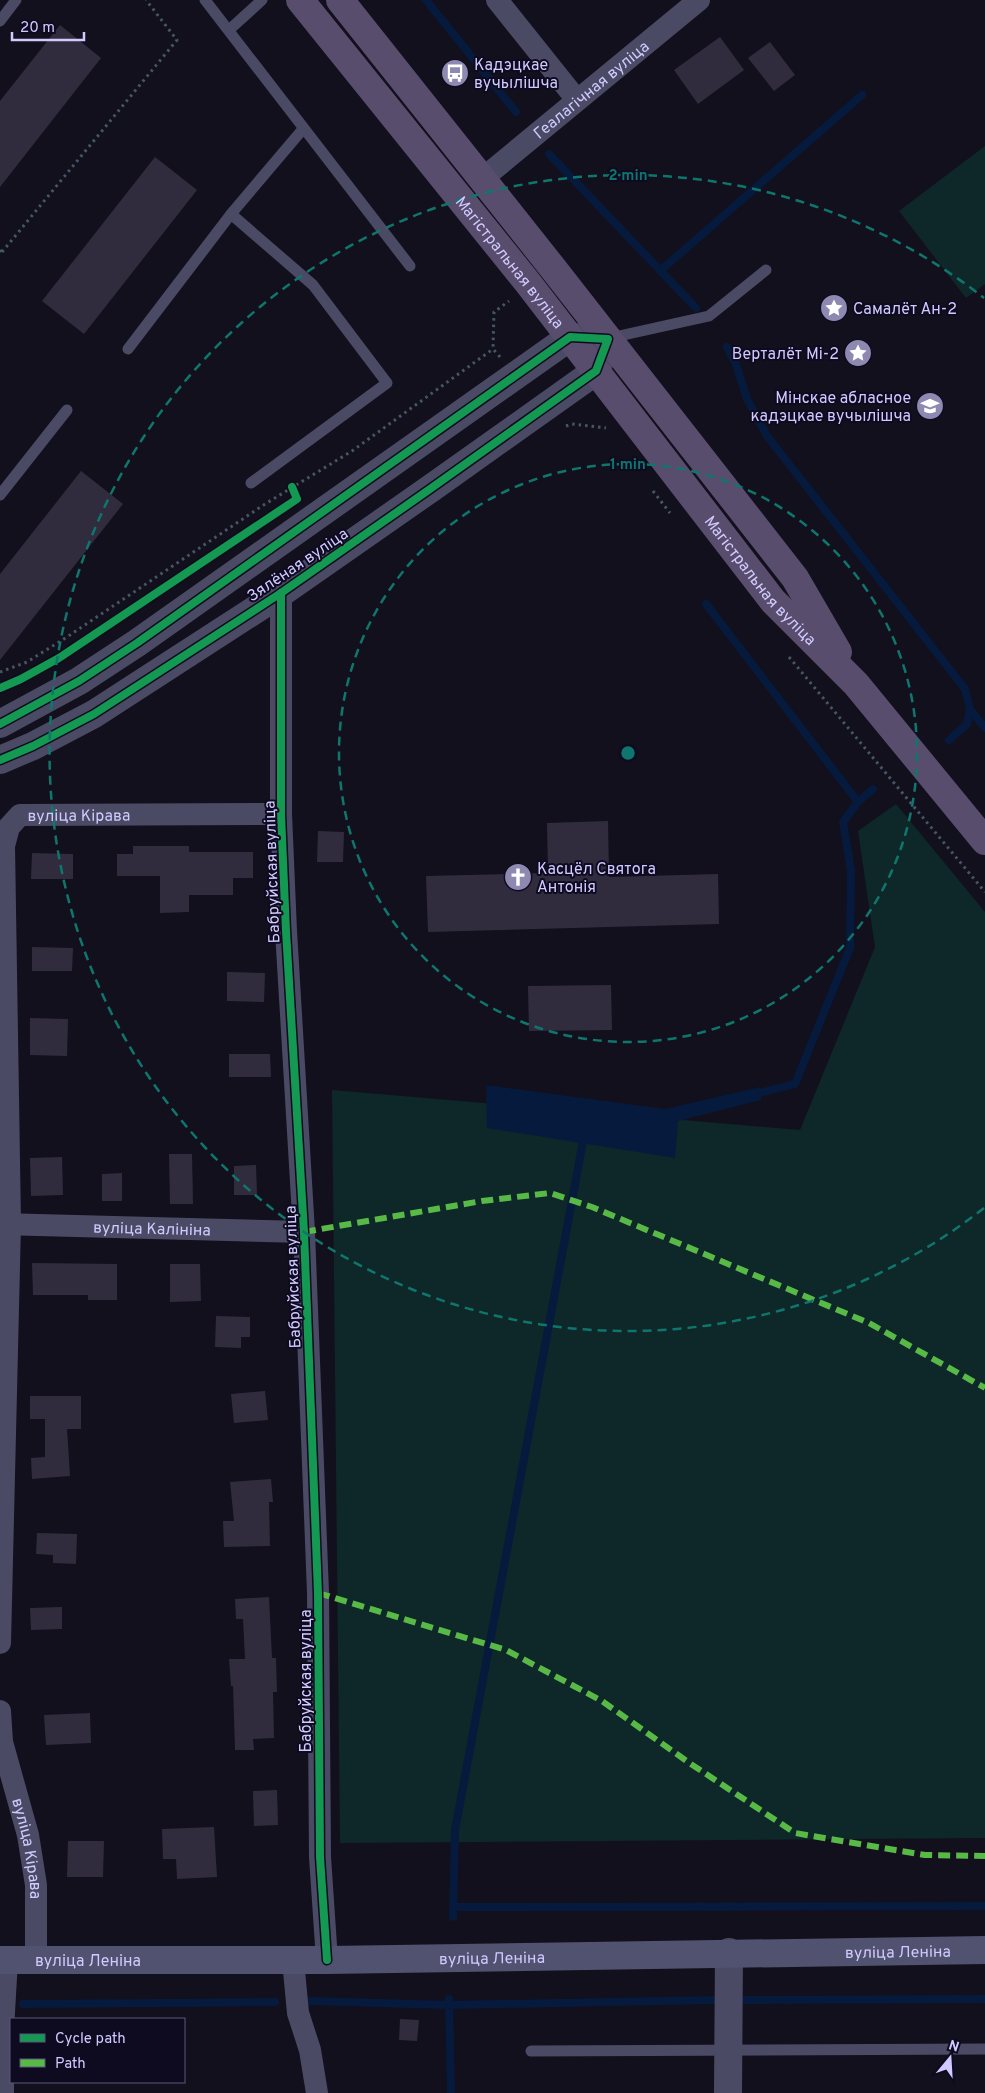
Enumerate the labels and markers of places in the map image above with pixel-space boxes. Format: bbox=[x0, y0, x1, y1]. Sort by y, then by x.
place label: Кадэцкае вучылішча bbox=[474, 56, 558, 94]
bus stop icon: Кадэцкае вучылішча bbox=[440, 58, 470, 88]
place icon: Самалёт Ан-2 bbox=[819, 293, 849, 323]
place label: Самалёт Ан-2 bbox=[853, 300, 957, 320]
place icon: Верталёт Мі-2 bbox=[843, 338, 873, 368]
place label: Верталёт Мі-2 bbox=[732, 345, 839, 365]
place label: Мінскае абласное кадэцкае вучылішча bbox=[750, 389, 911, 427]
school or university icon: Мінскае абласное кадэцкае вучылішча bbox=[915, 391, 945, 421]
centre of rings bbox=[619, 744, 637, 762]
place label: Касцёл Святога Антонія bbox=[537, 860, 656, 898]
church icon: Касцёл Святога Антонія bbox=[503, 862, 533, 892]

